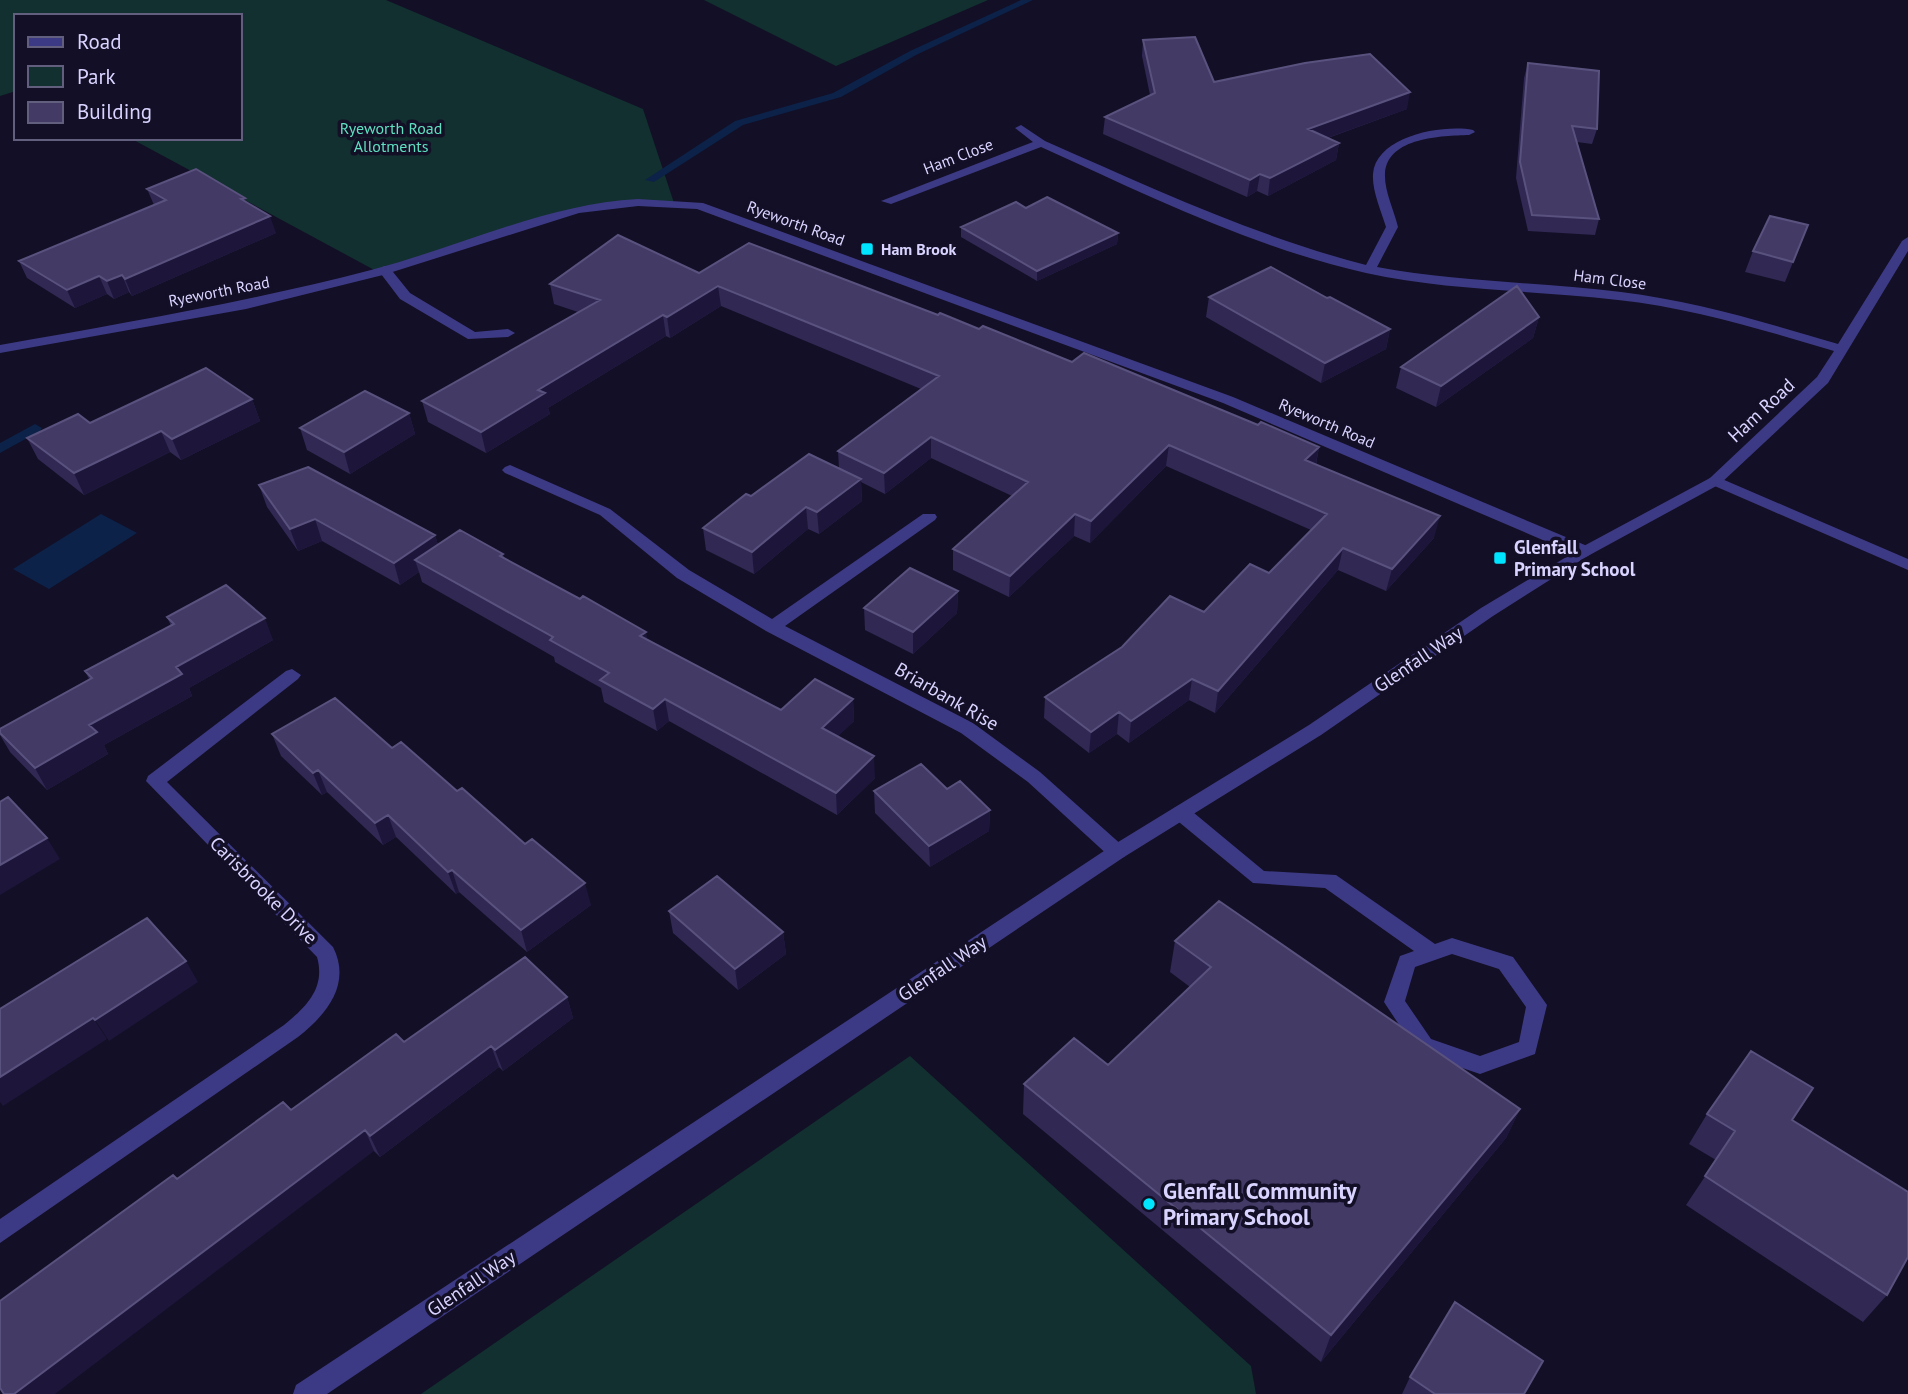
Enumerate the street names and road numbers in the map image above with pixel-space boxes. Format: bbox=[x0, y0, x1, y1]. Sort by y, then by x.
street label: Ham Close bbox=[920, 134, 996, 178]
street label: Ryeworth Road bbox=[744, 196, 848, 250]
street label: Ham Close bbox=[1572, 265, 1648, 293]
street label: Ryeworth Road bbox=[167, 271, 271, 311]
street label: Ham Road bbox=[1722, 373, 1800, 447]
street label: Ryeworth Road bbox=[1276, 394, 1378, 452]
street label: Glenfall Way bbox=[1369, 621, 1467, 697]
street label: Briarbank Rise bbox=[891, 657, 1003, 735]
street label: Carisbrooke Drive bbox=[205, 831, 323, 949]
street label: Glenfall Way bbox=[893, 930, 991, 1006]
street label: Glenfall Way bbox=[422, 1245, 520, 1321]

